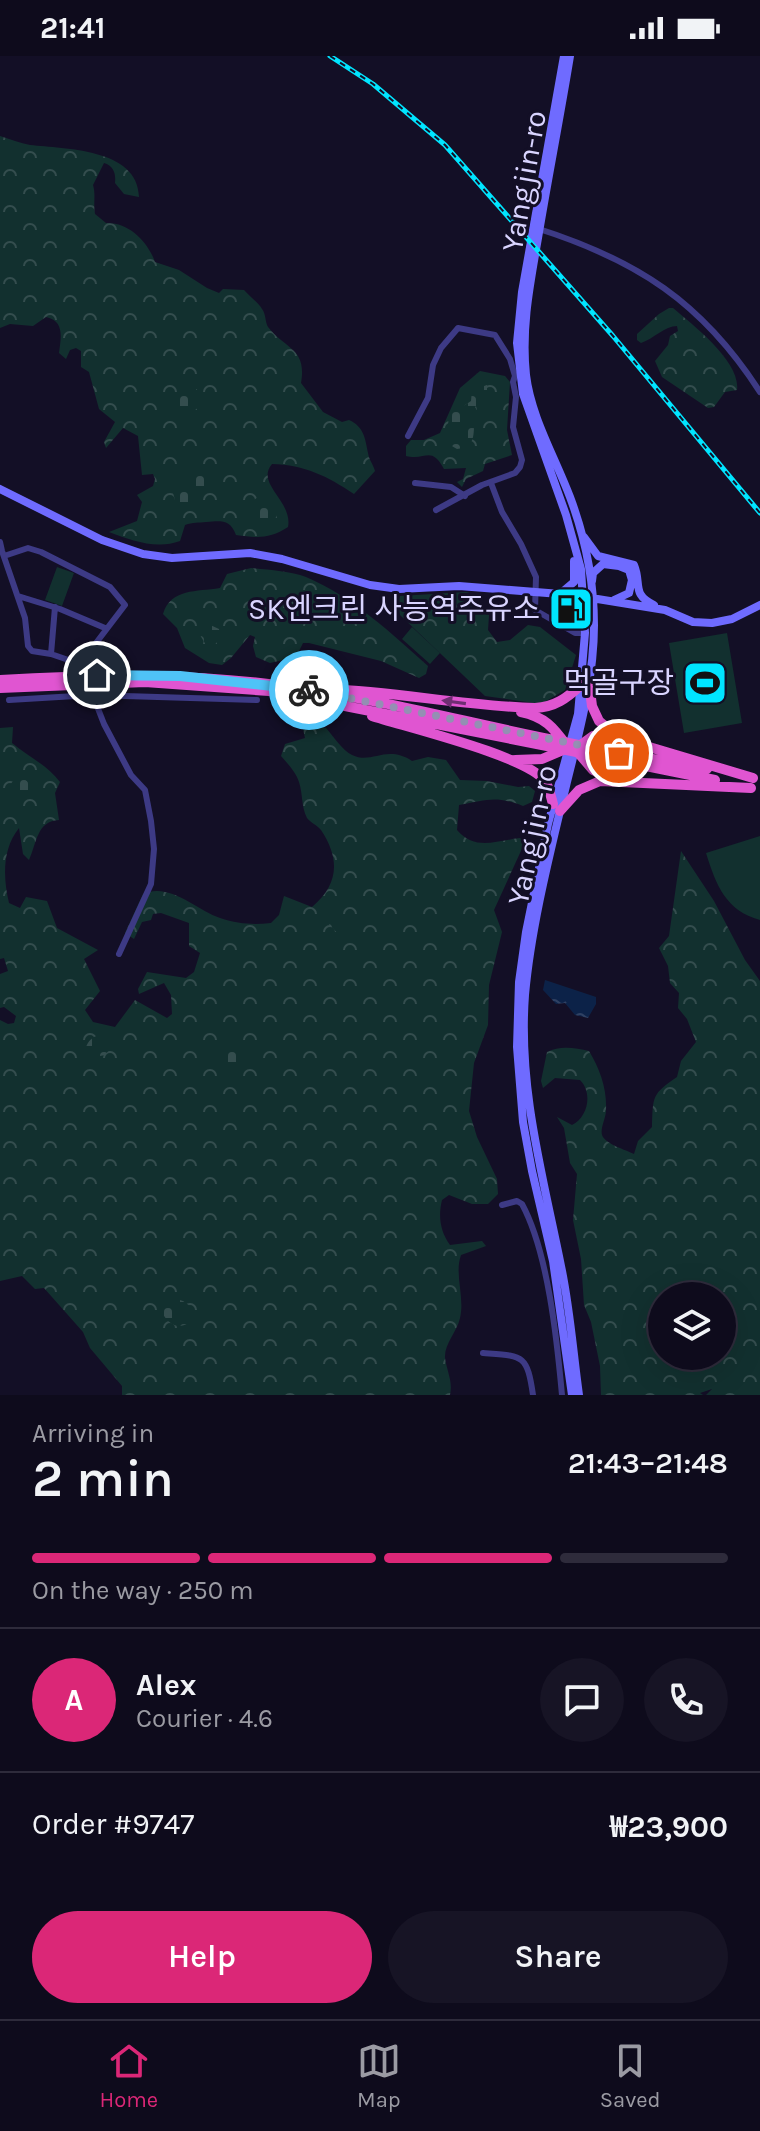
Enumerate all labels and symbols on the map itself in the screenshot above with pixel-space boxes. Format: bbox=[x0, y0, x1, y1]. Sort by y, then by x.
street label: Yangjin-ro bbox=[494, 108, 554, 254]
fuel station icon: SK엔크린 사능역주유소 bbox=[547, 585, 595, 633]
place label: SK엔크린 사능역주유소 bbox=[248, 591, 540, 627]
pin bbox=[63, 641, 131, 709]
courier bbox=[269, 650, 349, 730]
sports icon: 먹골구장 bbox=[681, 659, 729, 707]
place label: 먹골구장 bbox=[564, 665, 674, 701]
one-way arrow bbox=[442, 695, 467, 708]
pin bbox=[585, 719, 653, 787]
street label: Yangjin-ro bbox=[500, 762, 564, 908]

